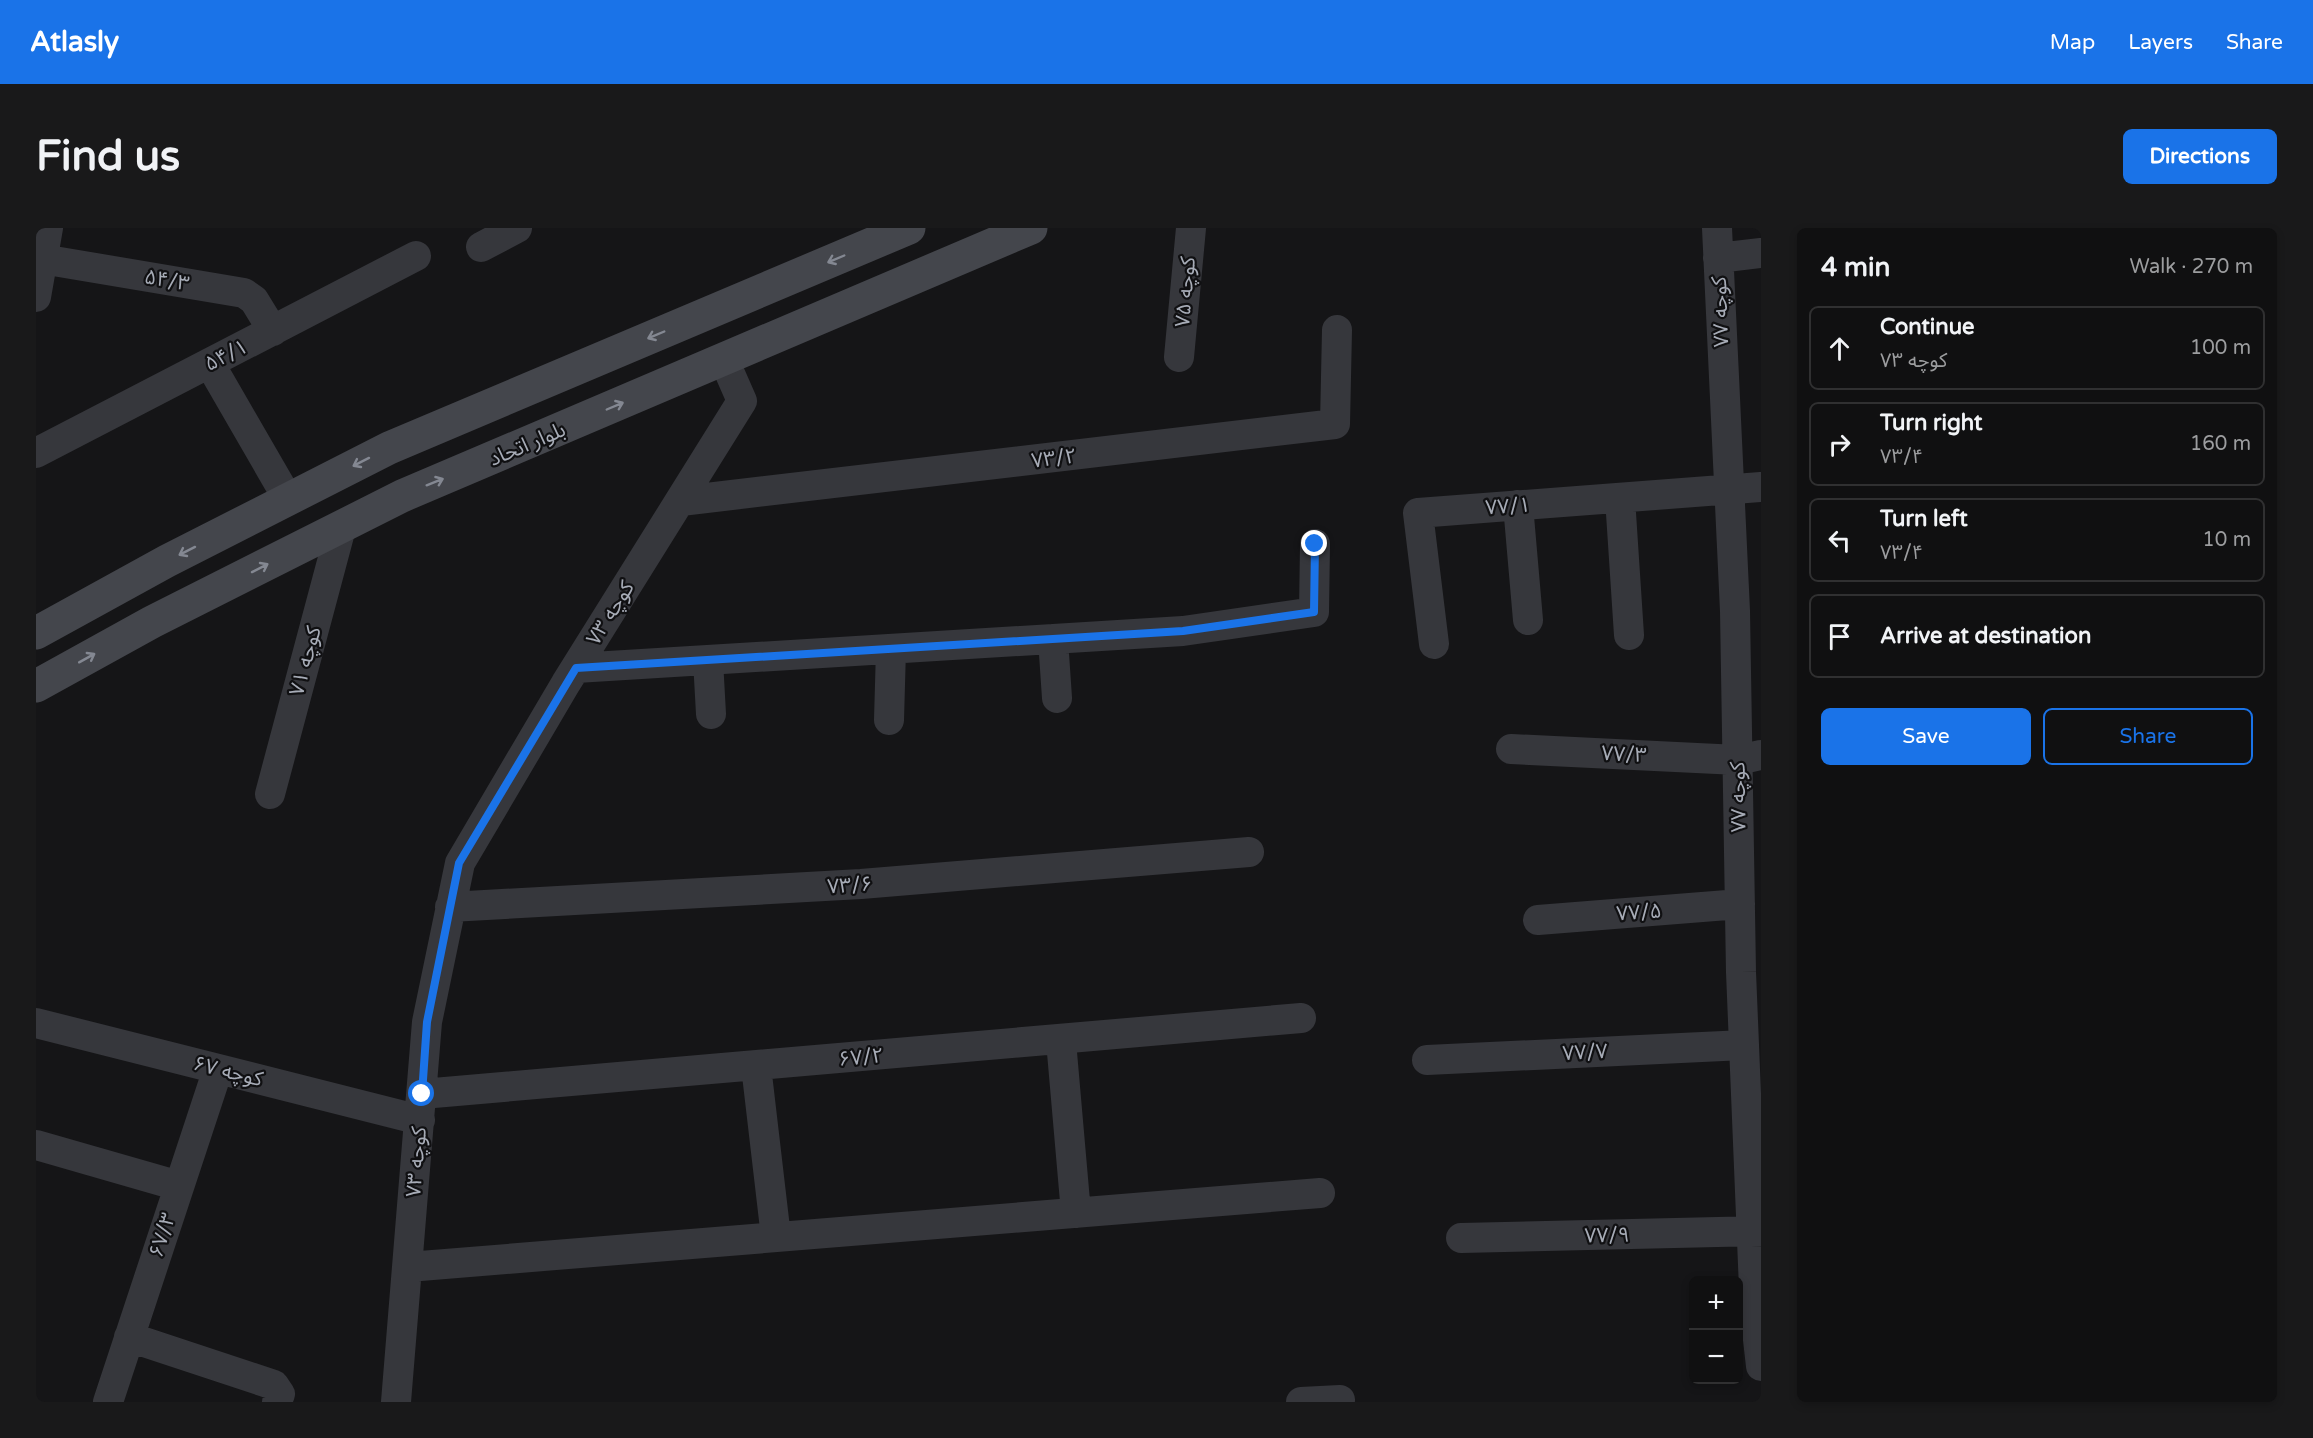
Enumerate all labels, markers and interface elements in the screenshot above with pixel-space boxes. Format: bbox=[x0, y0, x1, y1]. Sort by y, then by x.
text: Atlasly bbox=[30, 25, 119, 59]
text: Map bbox=[2050, 30, 2095, 55]
text: Layers bbox=[2128, 30, 2193, 55]
text: Share bbox=[2226, 30, 2283, 55]
button: Directions bbox=[2123, 129, 2277, 184]
text: Find us bbox=[36, 131, 180, 182]
text: 4 min bbox=[1821, 252, 1890, 283]
one-way arrow bbox=[827, 254, 845, 265]
street label: کوچه ۷۵ bbox=[1170, 255, 1201, 328]
text: Walk · 270 m bbox=[2130, 255, 2253, 279]
street label: ۵۴/۳ bbox=[142, 264, 191, 297]
street label: کوچه ۷۷ bbox=[1707, 276, 1734, 348]
text: Continue bbox=[1880, 314, 1975, 340]
one-way arrow bbox=[647, 330, 666, 341]
icon: ahead bbox=[1823, 332, 1856, 365]
street label: ۵۴/۱ bbox=[200, 334, 252, 377]
text: 100 m bbox=[2190, 336, 2251, 360]
text: کوچه ۷۳ bbox=[1880, 349, 1947, 373]
one-way arrow bbox=[605, 400, 623, 411]
text: Turn right bbox=[1880, 410, 1982, 436]
street label: بلوار اتحاد bbox=[485, 417, 569, 472]
icon: right bbox=[1823, 428, 1856, 461]
text: 160 m bbox=[2190, 432, 2251, 456]
street label: ۷۳/۲ bbox=[1030, 443, 1078, 474]
text: ۷۳/۴ bbox=[1880, 445, 1923, 469]
one-way arrow bbox=[353, 457, 371, 469]
one-way arrow bbox=[425, 476, 444, 487]
street label: ۷۷/۱ bbox=[1485, 492, 1532, 521]
text: Turn left bbox=[1880, 506, 1968, 532]
icon: left bbox=[1823, 524, 1856, 557]
text: 10 m bbox=[2202, 528, 2251, 552]
route end bbox=[1301, 530, 1327, 556]
text: ۷۳/۴ bbox=[1880, 541, 1923, 565]
one-way arrow bbox=[179, 546, 197, 557]
one-way arrow bbox=[251, 562, 268, 574]
street label: کوچه ۷۳ bbox=[581, 576, 640, 650]
icon: arrive bbox=[1823, 620, 1856, 653]
street label: کوچه ۷۱ bbox=[284, 623, 327, 698]
text: Arrive at destination bbox=[1880, 623, 2091, 649]
one-way arrow bbox=[78, 652, 95, 664]
button: Save bbox=[1821, 708, 2031, 765]
button: Share bbox=[2043, 708, 2253, 765]
street label: ۷۷/۳ bbox=[1601, 741, 1647, 768]
street label: کوچه ۷۷ bbox=[1725, 761, 1752, 833]
street label: ۷۳/۶ bbox=[827, 871, 874, 900]
street label: ۷۷/۵ bbox=[1616, 898, 1663, 927]
street label: ۷۷/۷ bbox=[1562, 1039, 1608, 1066]
street label: ۶۷/۲ bbox=[837, 1043, 885, 1072]
street label: کوچه ۶۷ bbox=[191, 1051, 266, 1092]
route start bbox=[408, 1080, 434, 1106]
street label: کوچه ۷۳ bbox=[401, 1125, 432, 1198]
street label: ۶۷/۳ bbox=[144, 1210, 181, 1261]
street label: ۷۷/۹ bbox=[1584, 1223, 1630, 1248]
map controls bbox=[1689, 1276, 1743, 1384]
button: + bbox=[1689, 1276, 1743, 1330]
button: − bbox=[1689, 1330, 1743, 1384]

